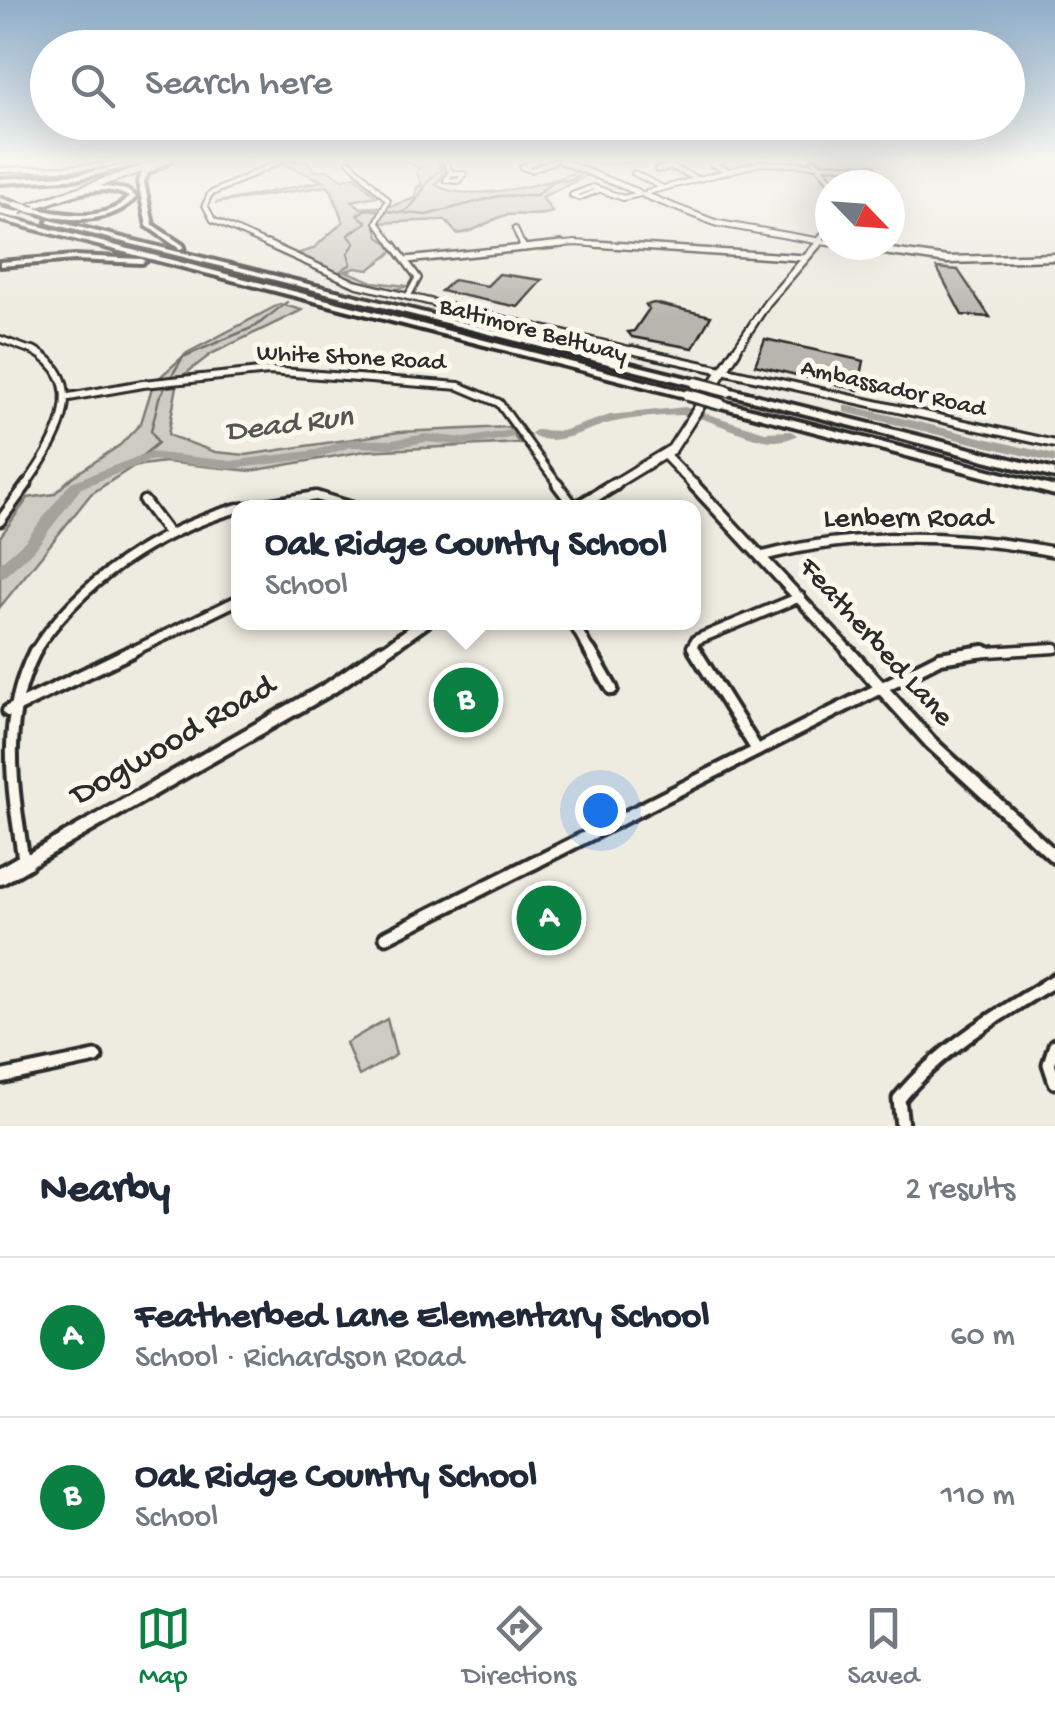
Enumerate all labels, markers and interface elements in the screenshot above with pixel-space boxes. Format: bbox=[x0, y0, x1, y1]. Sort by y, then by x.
search box bbox=[30, 30, 1025, 140]
icon: search bbox=[65, 58, 120, 113]
text: Search here bbox=[145, 63, 332, 107]
north arrow bbox=[815, 170, 905, 260]
street label: Baltimore Beltway bbox=[435, 293, 630, 371]
street label: White Stone Road bbox=[256, 340, 449, 379]
street label: Ambassador Road bbox=[798, 355, 991, 426]
water label: Dead Run bbox=[223, 399, 356, 453]
popup bbox=[231, 500, 701, 630]
street label: Lenbern Road bbox=[823, 503, 995, 538]
text: Oak Ridge Country School bbox=[265, 524, 667, 568]
street label: Featherbed Lane bbox=[789, 551, 960, 735]
text: School bbox=[265, 568, 348, 606]
pin: B bbox=[434, 662, 498, 738]
street label: Dogwood Road bbox=[63, 666, 286, 818]
your location bbox=[575, 785, 626, 836]
pin: A bbox=[516, 880, 582, 956]
text: Nearby bbox=[40, 1167, 170, 1216]
text: 2 results bbox=[905, 1172, 1015, 1210]
text: Featherbed Lane Elementary School bbox=[135, 1296, 710, 1340]
text: A bbox=[63, 1318, 82, 1356]
text: 60 m bbox=[950, 1318, 1015, 1356]
text: School · Richardson Road bbox=[135, 1340, 464, 1378]
text: Oak Ridge Country School bbox=[135, 1456, 537, 1500]
text: B bbox=[64, 1478, 81, 1516]
text: 110 m bbox=[941, 1478, 1015, 1516]
text: School bbox=[135, 1500, 218, 1538]
tab: Map bbox=[136, 1601, 191, 1694]
tab: Directions bbox=[462, 1601, 576, 1694]
tab: Saved bbox=[847, 1601, 919, 1694]

